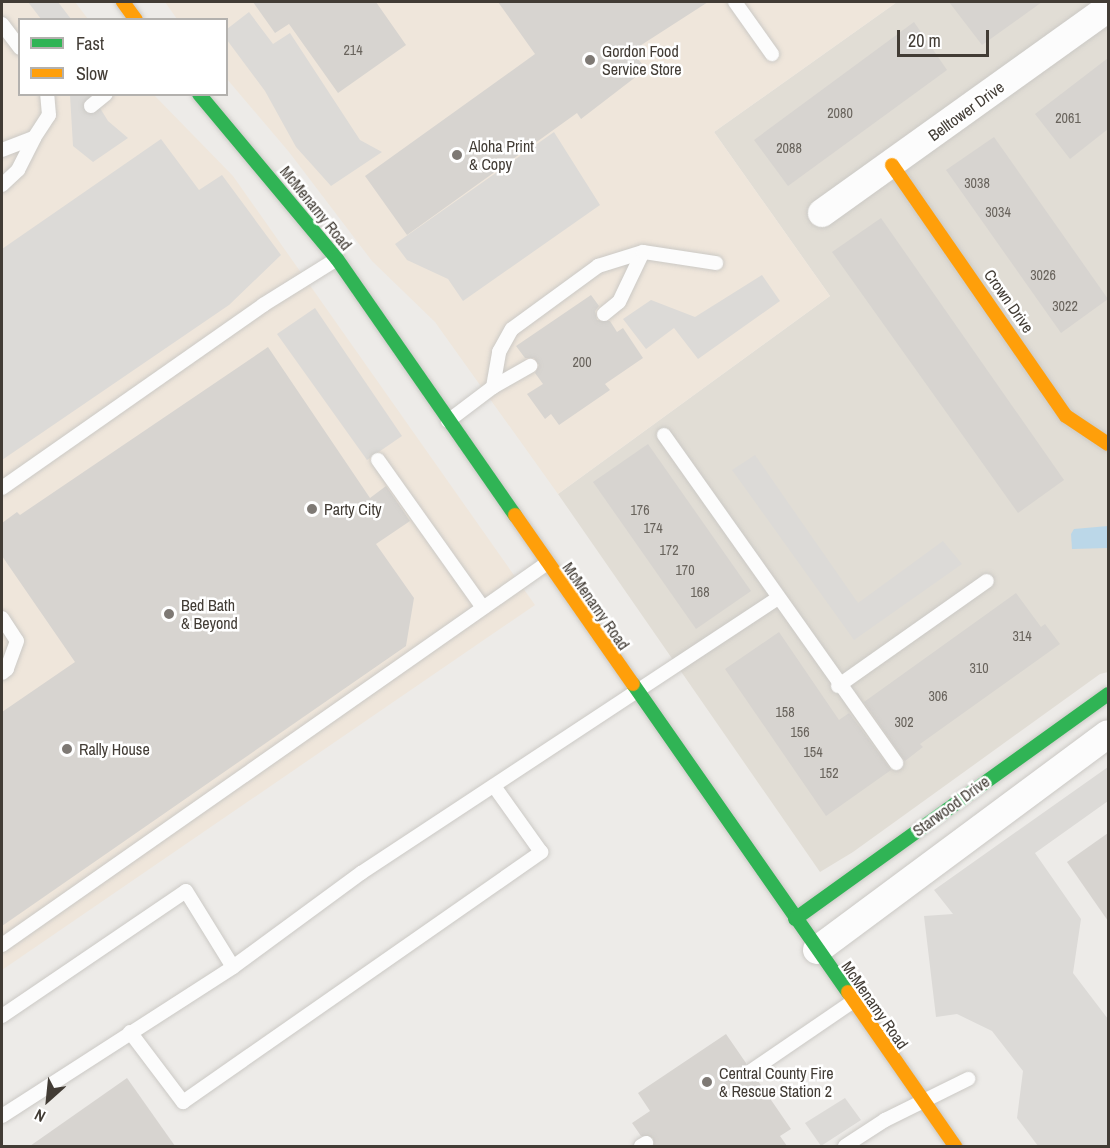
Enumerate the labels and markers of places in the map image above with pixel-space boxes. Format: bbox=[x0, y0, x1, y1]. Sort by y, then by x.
place label: Gordon Food Service Store bbox=[602, 41, 681, 79]
marker: Gordon Food Service Store bbox=[583, 53, 597, 67]
place label: Aloha Print & Copy bbox=[469, 136, 534, 174]
marker: Aloha Print & Copy bbox=[450, 148, 464, 162]
place label: Party City bbox=[324, 499, 382, 519]
marker: Party City bbox=[305, 502, 319, 516]
place label: Bed Bath & Beyond bbox=[181, 595, 238, 633]
marker: Bed Bath & Beyond bbox=[162, 607, 176, 621]
place label: Rally House bbox=[79, 739, 150, 759]
marker: Rally House bbox=[60, 742, 74, 756]
place label: Central County Fire & Rescue Station 2 bbox=[719, 1063, 833, 1101]
marker: Central County Fire & Rescue Station 2 bbox=[700, 1075, 714, 1089]

